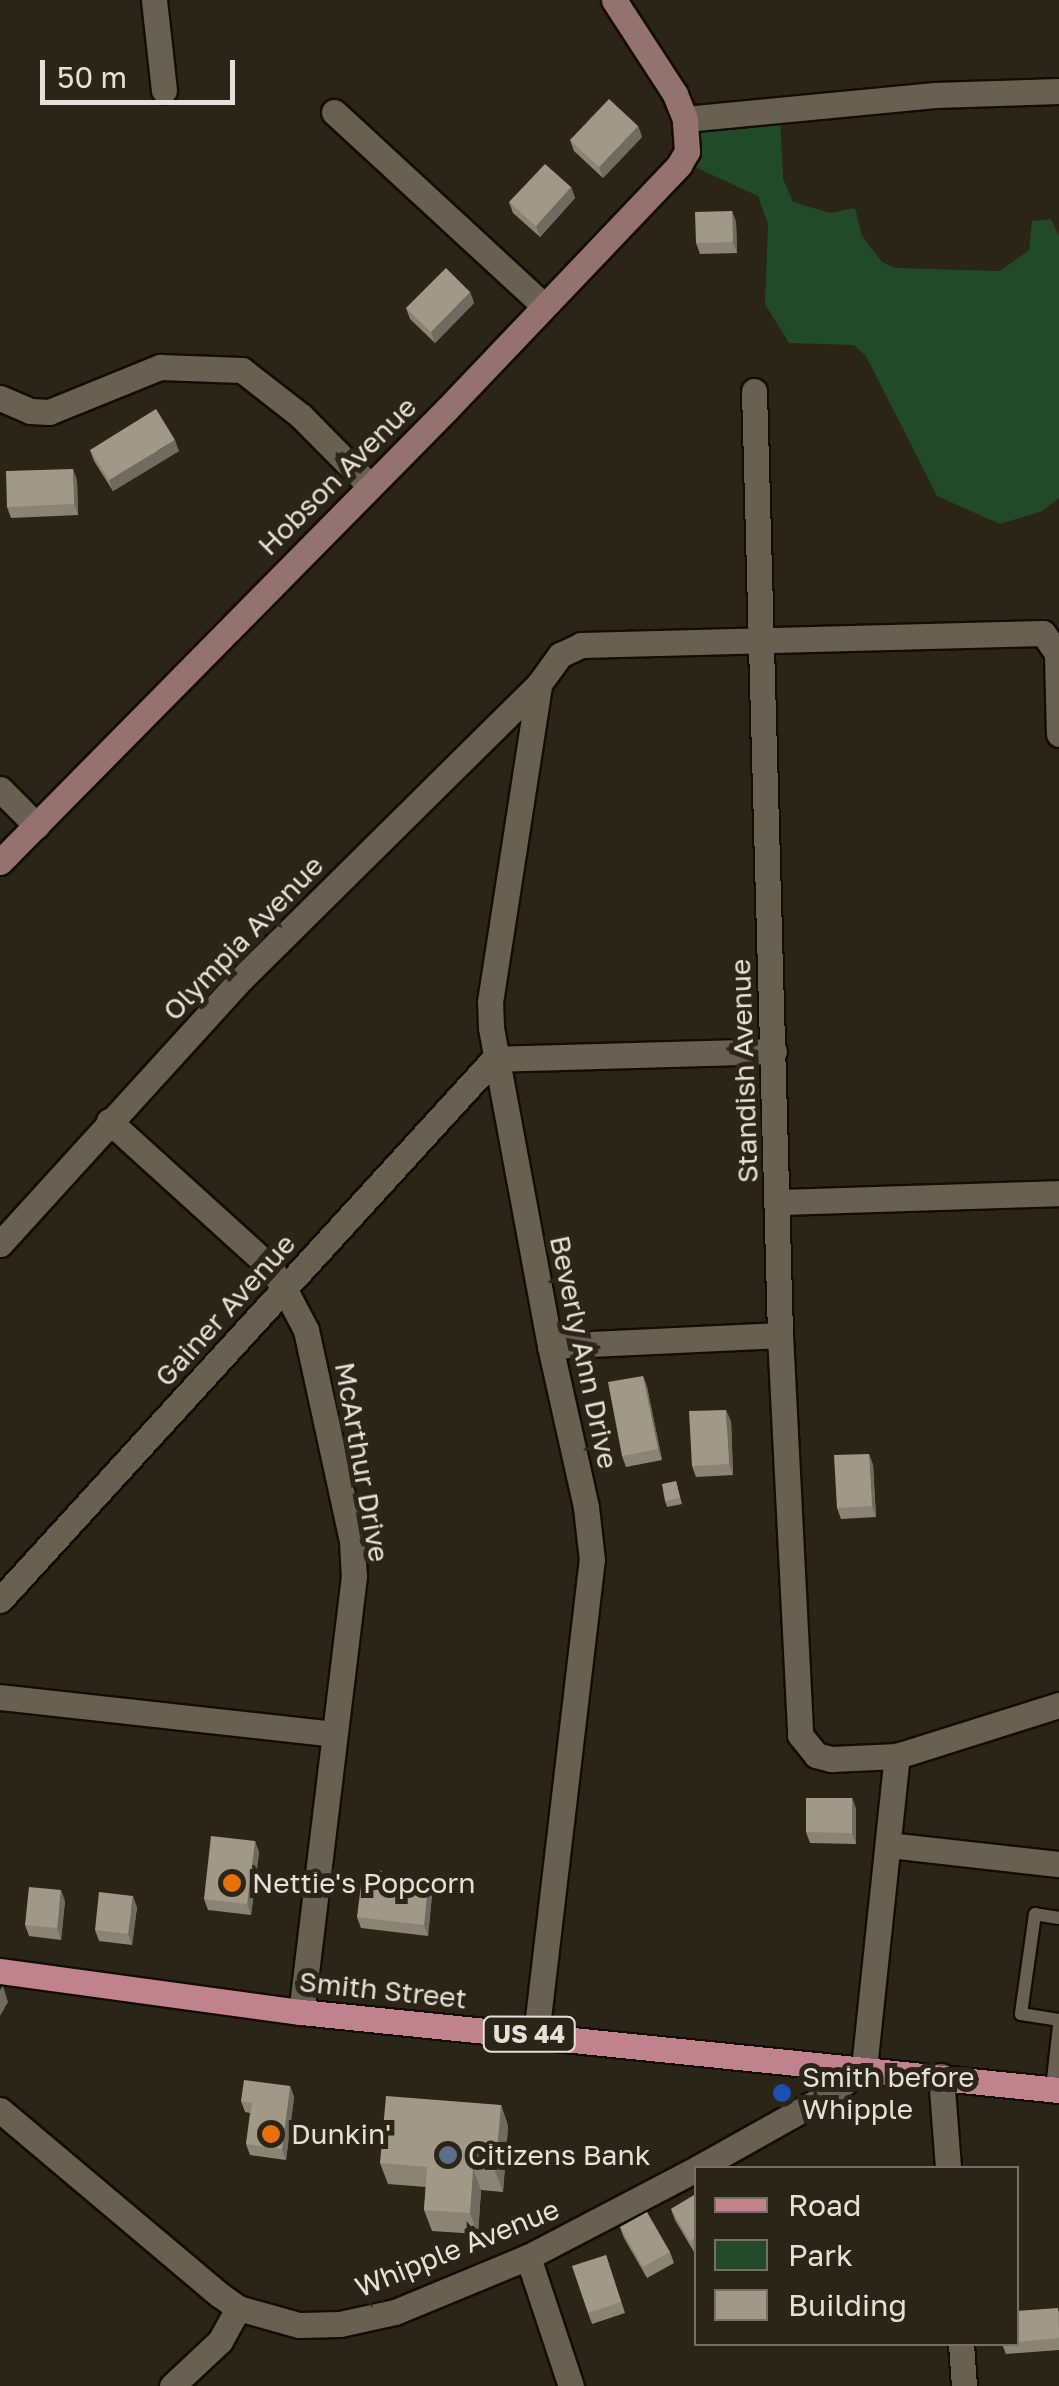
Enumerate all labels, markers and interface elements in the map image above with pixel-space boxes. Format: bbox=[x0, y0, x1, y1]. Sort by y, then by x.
scale bar bbox=[45, 40, 240, 102]
text: 50 m bbox=[57, 59, 127, 95]
street label: Hobson Avenue bbox=[251, 390, 423, 562]
street label: Olympia Avenue bbox=[156, 849, 330, 1027]
street label: Standish Avenue bbox=[723, 958, 765, 1184]
street label: Gainer Avenue bbox=[148, 1227, 302, 1393]
street label: Beverly Ann Drive bbox=[543, 1232, 625, 1472]
street label: McArthur Drive bbox=[328, 1359, 396, 1565]
place label: Nettie's Popcorn bbox=[252, 1866, 475, 1900]
marker: Nettie's Popcorn bbox=[221, 1872, 243, 1894]
street label: Smith Street bbox=[297, 1964, 469, 2016]
road number: US 44 bbox=[482, 2014, 576, 2054]
place label: Smith before Whipple bbox=[802, 2060, 974, 2126]
marker: Smith before Whipple bbox=[771, 2082, 793, 2104]
place label: Dunkin' bbox=[291, 2117, 391, 2151]
marker: Dunkin' bbox=[260, 2123, 282, 2145]
place label: Citizens Bank bbox=[468, 2138, 650, 2172]
marker: Citizens Bank bbox=[437, 2144, 459, 2166]
legend bbox=[694, 2166, 1019, 2346]
text: Road bbox=[788, 2187, 862, 2223]
street label: Whipple Avenue bbox=[350, 2192, 564, 2304]
text: Park bbox=[788, 2237, 853, 2273]
text: Building bbox=[788, 2287, 907, 2323]

